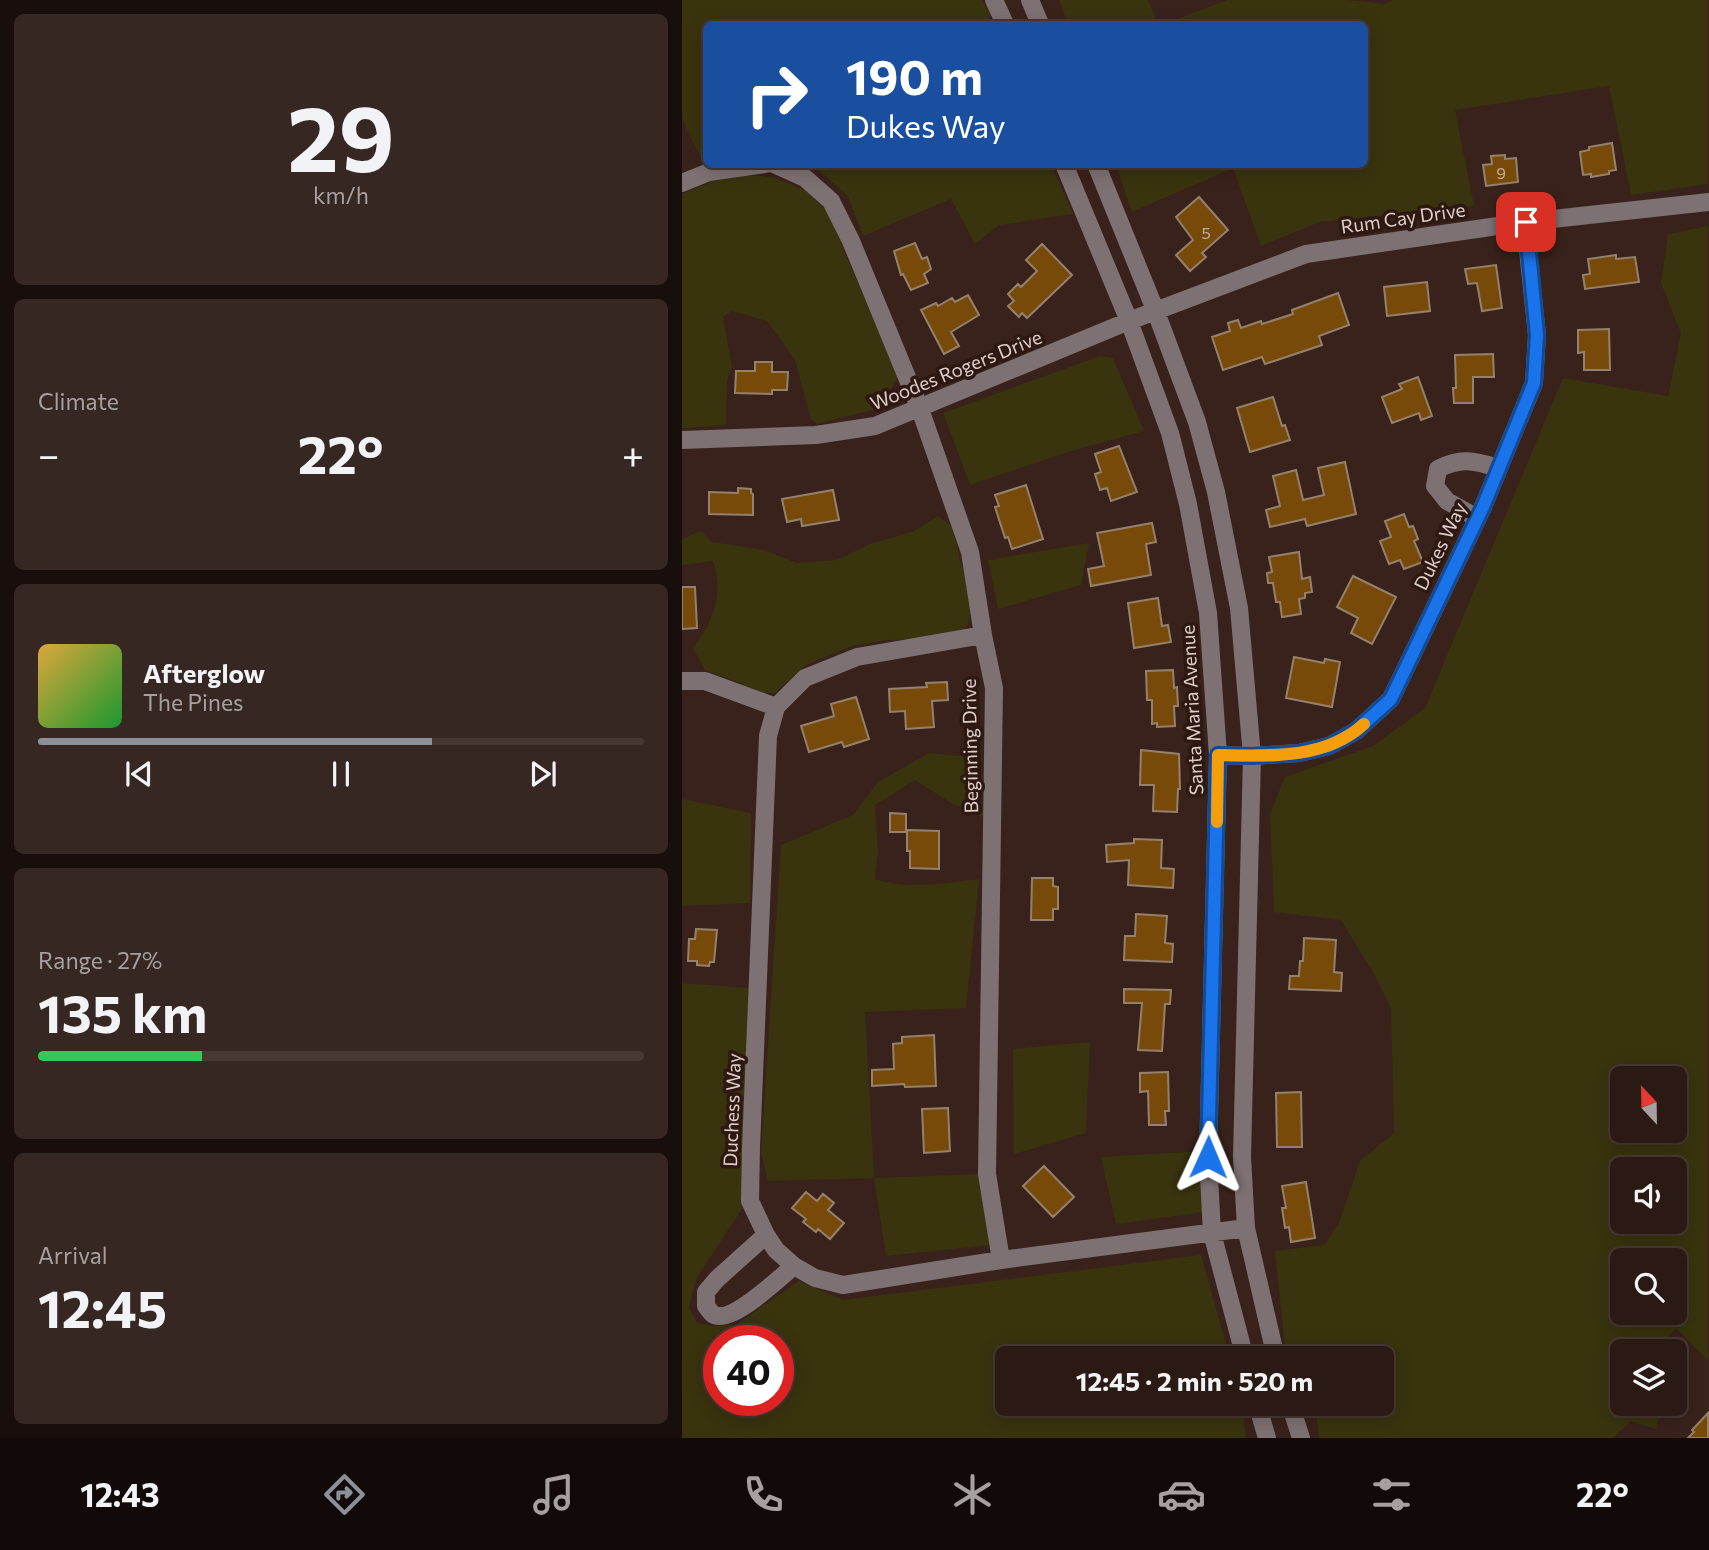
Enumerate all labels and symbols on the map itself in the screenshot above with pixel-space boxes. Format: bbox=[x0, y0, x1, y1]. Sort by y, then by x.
house number: 9 bbox=[1496, 163, 1506, 182]
pin bbox=[1496, 192, 1556, 252]
street label: Rum Cay Drive bbox=[1339, 197, 1467, 238]
house number: 5 bbox=[1201, 223, 1211, 242]
street label: Woodes Rogers Drive bbox=[867, 325, 1045, 414]
street label: Dukes Way bbox=[1408, 498, 1471, 593]
street label: Santa Maria Avenue bbox=[1176, 624, 1207, 796]
street label: Beginning Drive bbox=[957, 678, 982, 814]
street label: Duchess Way bbox=[718, 1053, 745, 1167]
north arrow bbox=[1610, 1066, 1686, 1143]
position arrow bbox=[1171, 1120, 1245, 1194]
speed limit sign: 40 bbox=[703, 1325, 794, 1416]

